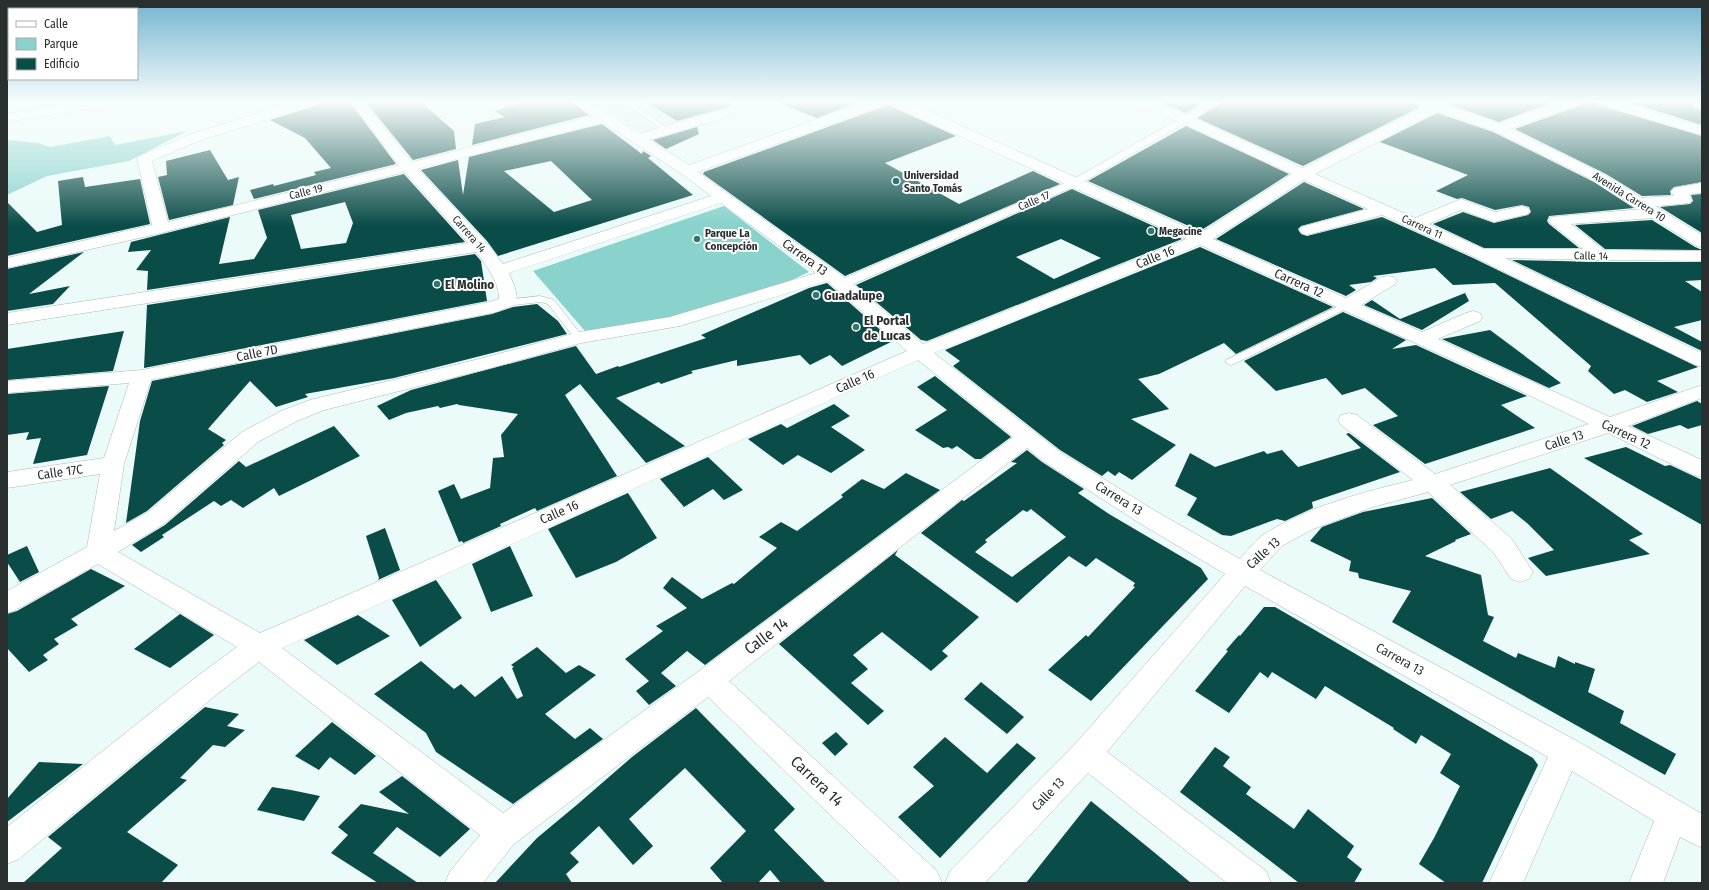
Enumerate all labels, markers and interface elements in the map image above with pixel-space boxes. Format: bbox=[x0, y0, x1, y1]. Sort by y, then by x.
legend bbox=[8, 8, 138, 80]
text: Calle bbox=[44, 17, 68, 31]
text: Parque bbox=[44, 37, 78, 51]
text: Edificio bbox=[44, 57, 80, 71]
place label: Universidad Santo Tomás bbox=[904, 169, 962, 195]
street label: Avenida Carrera 10 bbox=[1590, 169, 1668, 225]
marker: Universidad Santo Tomás bbox=[891, 176, 901, 186]
street label: Calle 19 bbox=[288, 182, 324, 202]
street label: Calle 17 bbox=[1016, 188, 1052, 213]
street label: Carrera 11 bbox=[1399, 212, 1445, 242]
street label: Carrera 14 bbox=[449, 213, 489, 256]
place label: Megacine bbox=[1159, 225, 1203, 238]
marker: Megacine bbox=[1146, 226, 1156, 236]
place label: Parque La Concepción bbox=[705, 227, 758, 253]
marker: Parque La Concepción bbox=[692, 234, 702, 244]
street label: Carrera 13 bbox=[779, 236, 831, 279]
street label: Calle 16 bbox=[1133, 242, 1177, 272]
street label: Calle 14 bbox=[1574, 249, 1609, 263]
street label: Carrera 12 bbox=[1272, 266, 1326, 301]
place label: El Molino bbox=[445, 277, 494, 292]
marker: El Molino bbox=[432, 279, 442, 289]
place label: Guadalupe bbox=[824, 288, 883, 303]
marker: Guadalupe bbox=[811, 290, 821, 300]
place label: El Portal de Lucas bbox=[864, 313, 911, 343]
marker: El Portal de Lucas bbox=[851, 322, 861, 332]
street label: Calle 7D bbox=[235, 342, 279, 364]
street label: Calle 16 bbox=[833, 366, 877, 396]
street label: Carrera 12 bbox=[1599, 416, 1653, 452]
street label: Calle 13 bbox=[1543, 427, 1585, 453]
street label: Calle 17C bbox=[36, 461, 84, 483]
street label: Carrera 13 bbox=[1093, 478, 1145, 518]
street label: Calle 16 bbox=[537, 497, 581, 527]
street label: Calle 13 bbox=[1243, 534, 1283, 572]
street label: Calle 14 bbox=[740, 613, 792, 659]
street label: Carrera 13 bbox=[1373, 640, 1427, 678]
street label: Carrera 14 bbox=[787, 752, 847, 810]
street label: Calle 13 bbox=[1029, 774, 1067, 814]

